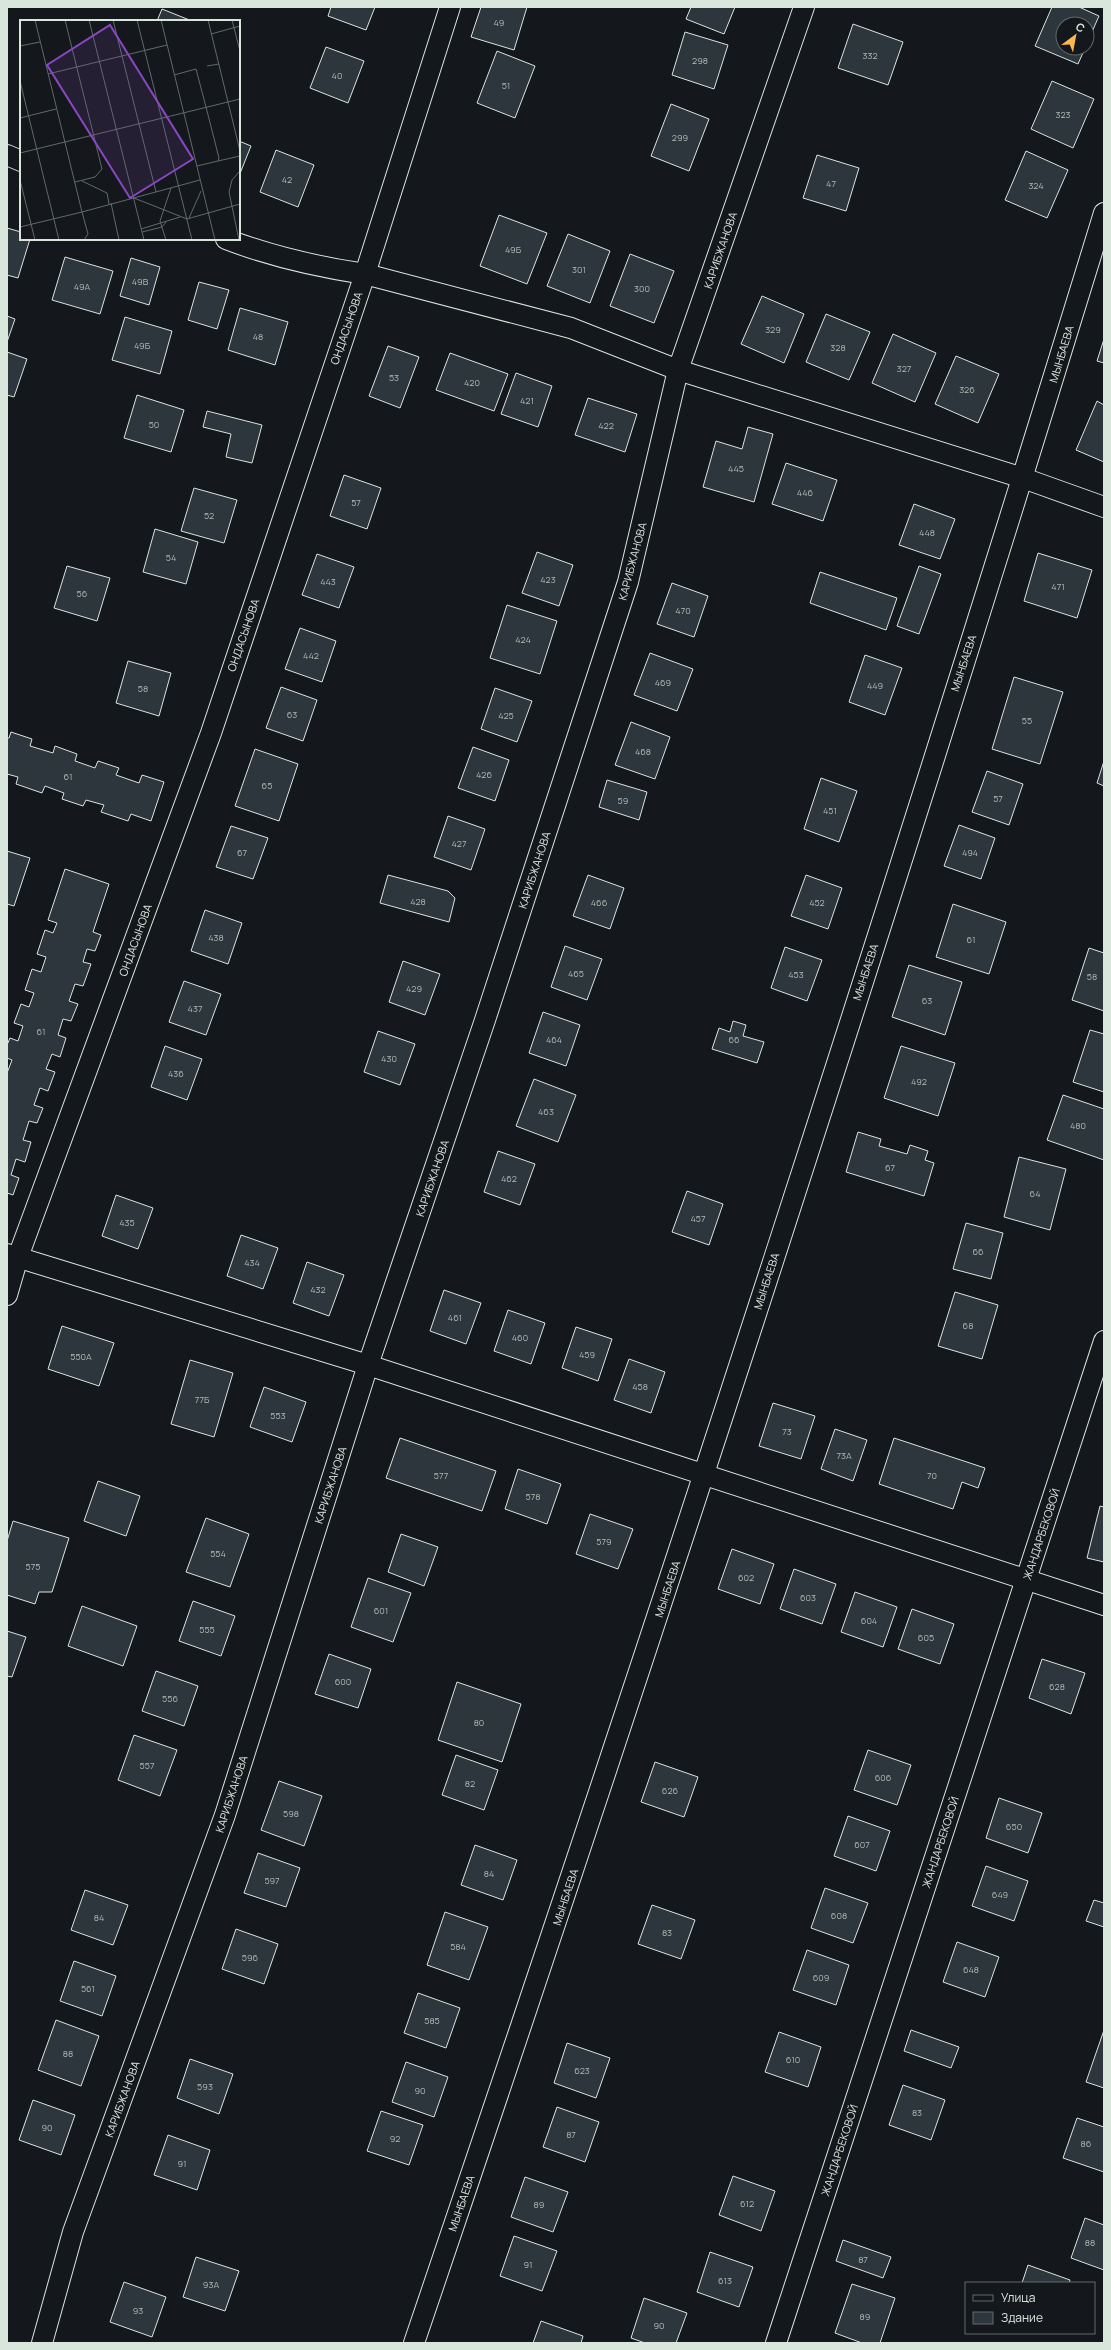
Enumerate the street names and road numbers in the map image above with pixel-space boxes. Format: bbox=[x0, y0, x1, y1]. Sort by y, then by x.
street label: КАРИБЖАНОВА bbox=[700, 210, 740, 290]
street label: ОНДАСЫНОВА bbox=[327, 290, 365, 366]
street label: МЫНБАЕВА bbox=[1045, 324, 1077, 384]
street label: КАРИБЖАНОВА bbox=[614, 520, 650, 602]
street label: ОНДАСЫНОВА bbox=[224, 597, 262, 673]
street label: МЫНБАЕВА bbox=[947, 633, 979, 693]
street label: КАРИБЖАНОВА bbox=[514, 829, 554, 910]
street label: ОНДАСЫНОВА bbox=[115, 902, 155, 978]
street label: МЫНБАЕВА bbox=[849, 942, 881, 1002]
street label: КАРИБЖАНОВА bbox=[412, 1138, 452, 1218]
street label: МЫНБАЕВА bbox=[750, 1251, 782, 1311]
street label: КАРИБЖАНОВА bbox=[310, 1444, 350, 1525]
street label: ЖАНДАРБЕКОВОЙ bbox=[1019, 1486, 1063, 1582]
street label: МЫНБАЕВА bbox=[651, 1559, 683, 1619]
street label: КАРИБЖАНОВА bbox=[211, 1753, 251, 1834]
street label: ЖАНДАРБЕКОВОЙ bbox=[918, 1794, 962, 1890]
street label: МЫНБАЕВА bbox=[549, 1867, 581, 1927]
street label: КАРИБЖАНОВА bbox=[101, 2059, 143, 2139]
street label: ЖАНДАРБЕКОВОЙ bbox=[817, 2102, 861, 2198]
street label: МЫНБАЕВА bbox=[444, 2173, 478, 2233]

